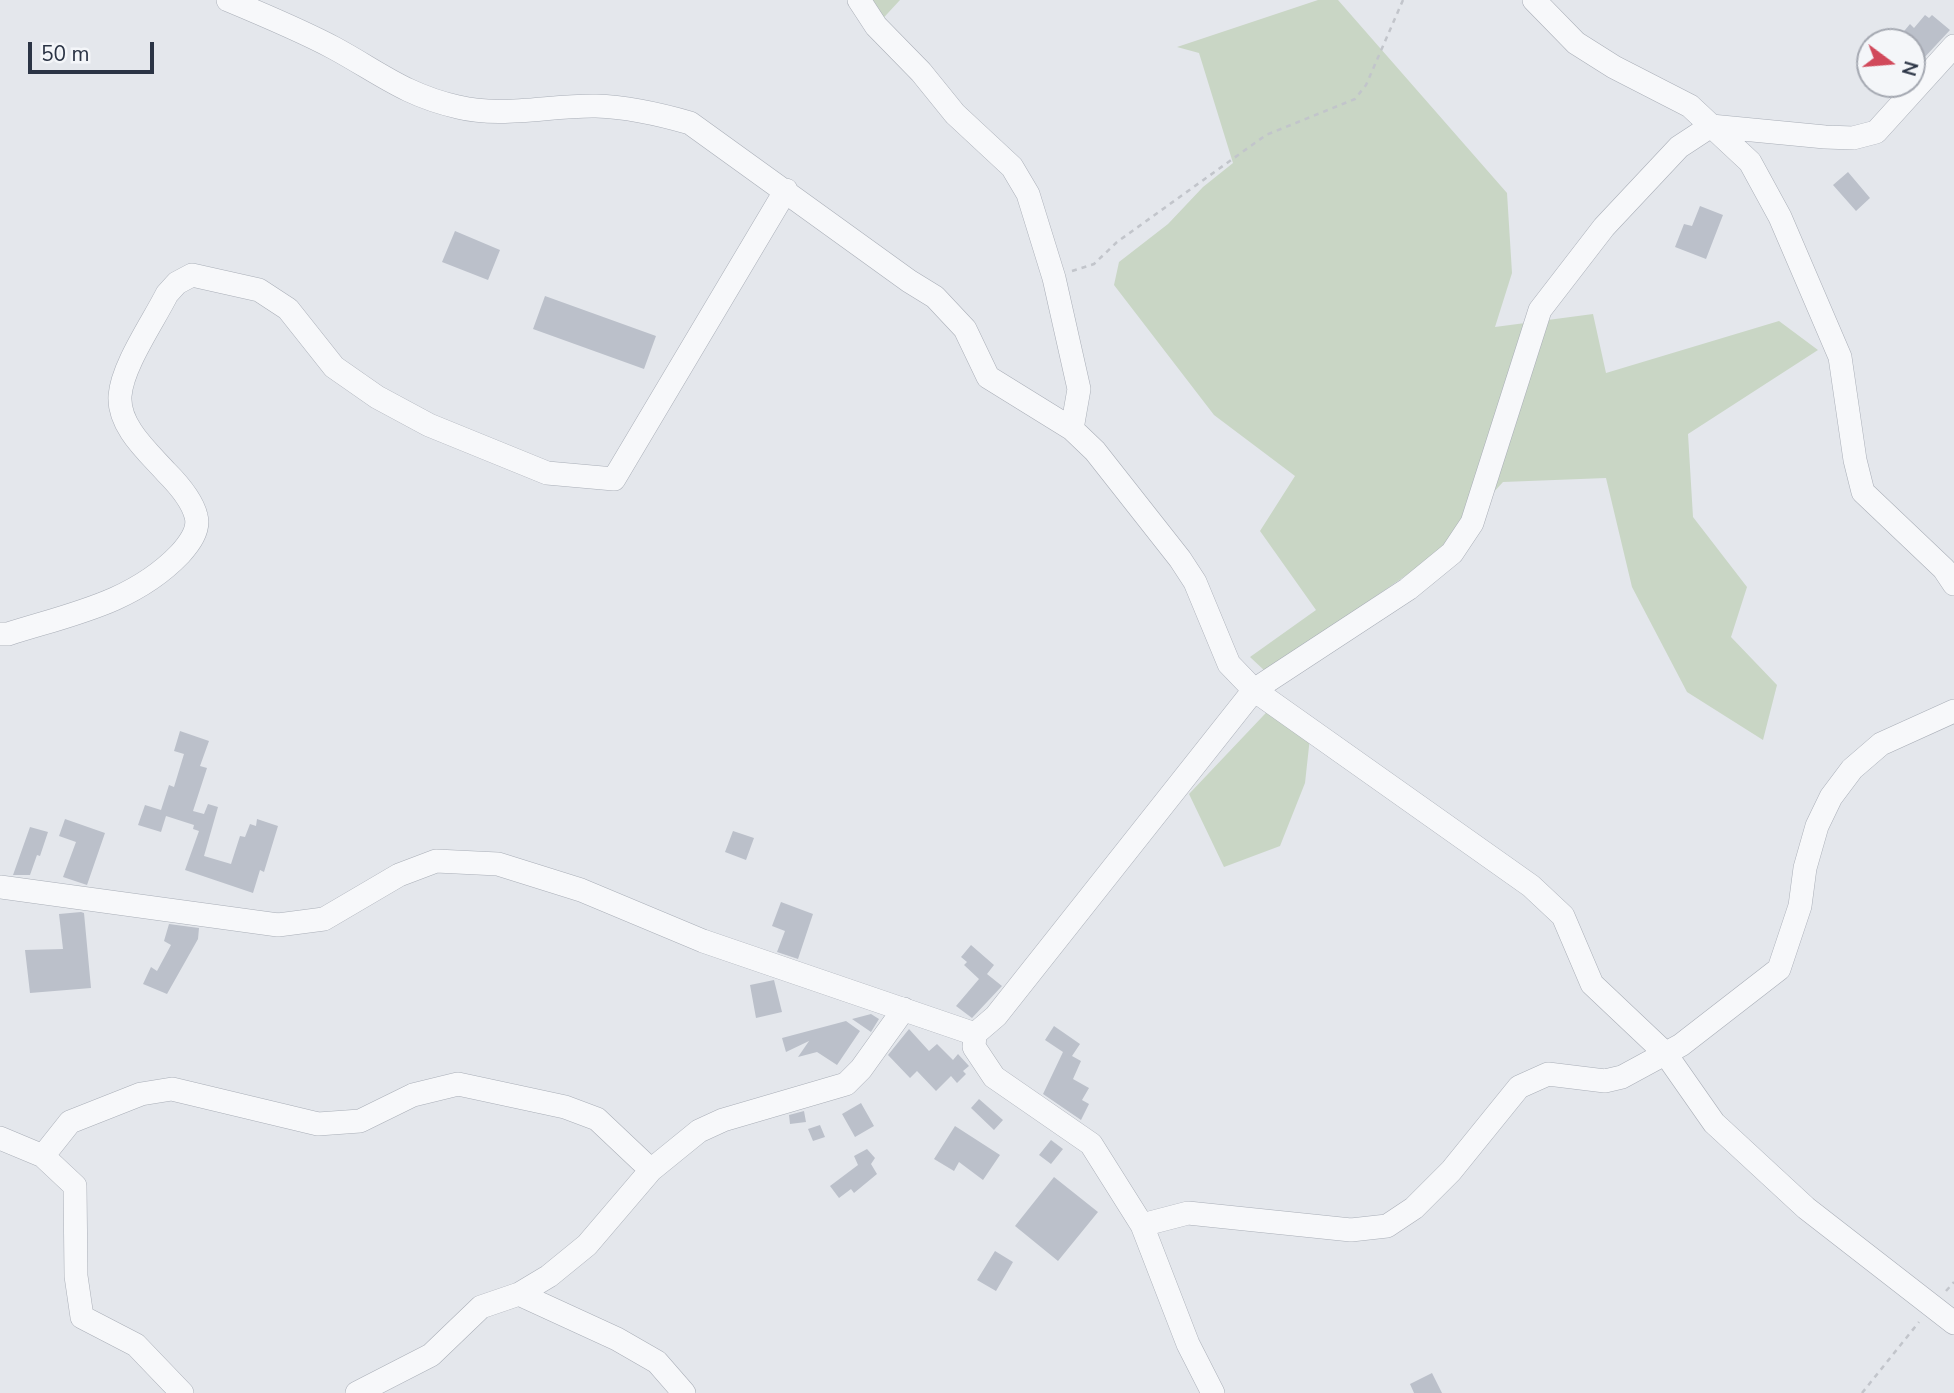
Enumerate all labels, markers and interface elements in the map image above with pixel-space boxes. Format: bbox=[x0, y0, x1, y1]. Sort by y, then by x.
scale bar bbox=[32, 28, 158, 72]
north arrow bbox=[1856, 28, 1926, 98]
text: 50 m bbox=[41, 40, 90, 68]
text: N bbox=[1895, 58, 1924, 79]

